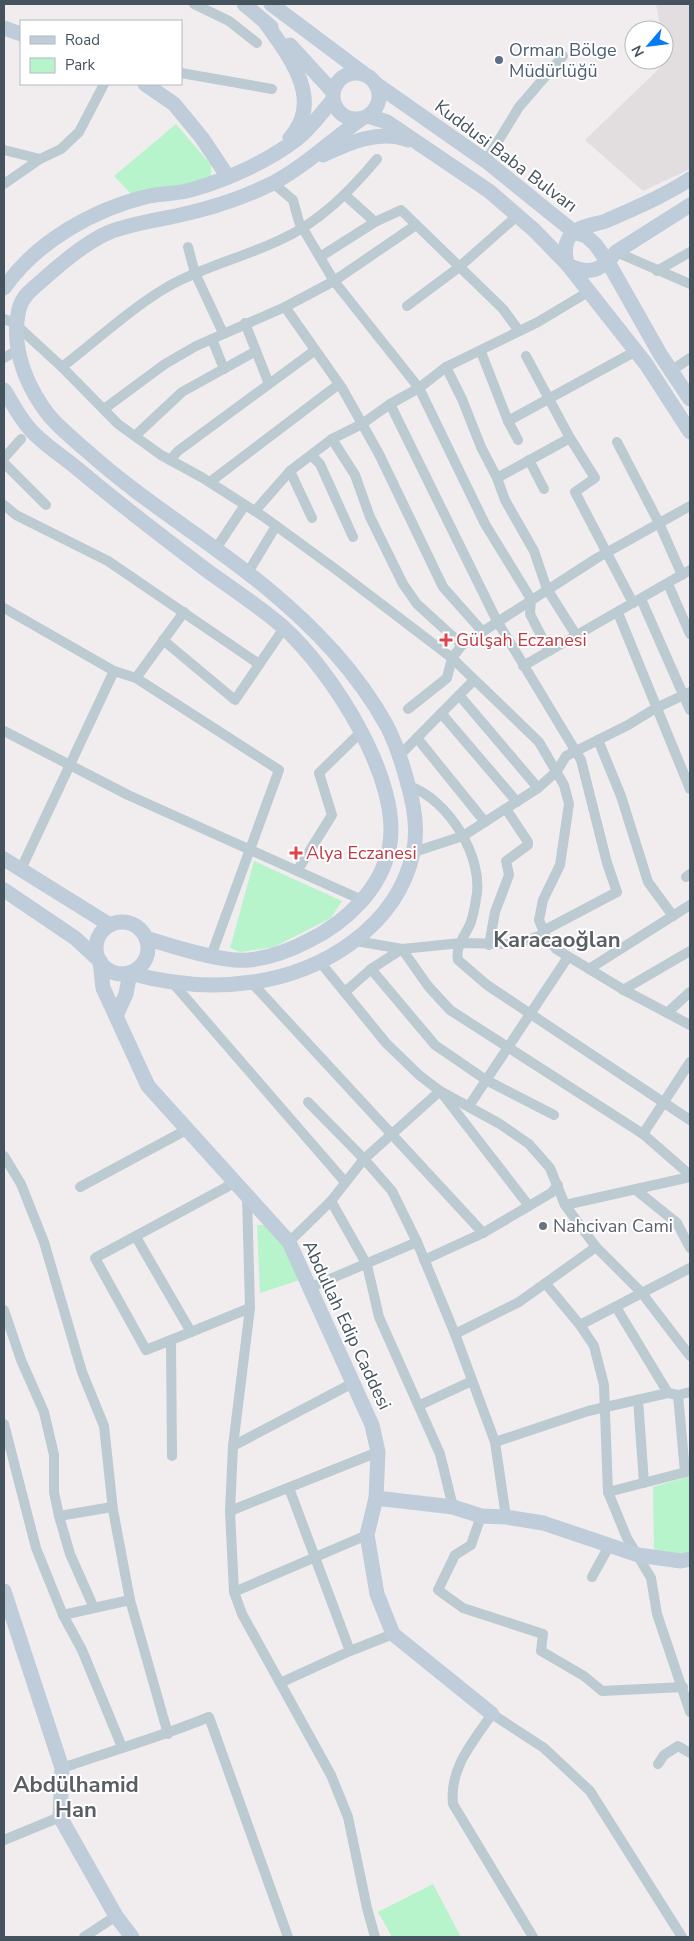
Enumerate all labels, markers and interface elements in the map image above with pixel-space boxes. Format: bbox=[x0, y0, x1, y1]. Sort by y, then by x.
legend bbox=[20, 20, 182, 85]
north arrow bbox=[624, 20, 674, 70]
text: Road bbox=[65, 30, 100, 50]
place label: Orman Bölge Müdürlüğü bbox=[509, 38, 617, 83]
text: N bbox=[627, 42, 649, 60]
marker: Orman Bölge Müdürlüğü bbox=[493, 54, 505, 66]
text: Park bbox=[65, 55, 95, 75]
street label: Kuddusi Baba Bulvarı bbox=[430, 94, 582, 218]
place label: Gülşah Eczanesi bbox=[456, 628, 587, 652]
marker: Gülşah Eczanesi bbox=[440, 634, 452, 646]
place label: Alya Eczanesi bbox=[306, 841, 417, 865]
marker: Alya Eczanesi bbox=[290, 847, 302, 859]
district label: Karacaoğlan bbox=[493, 925, 621, 955]
place label: Nahcivan Cami bbox=[553, 1214, 673, 1238]
marker: Nahcivan Cami bbox=[537, 1220, 549, 1232]
street label: Abdullah Edip Caddesi bbox=[297, 1236, 397, 1414]
district label: Abdülhamid Han bbox=[13, 1770, 139, 1825]

